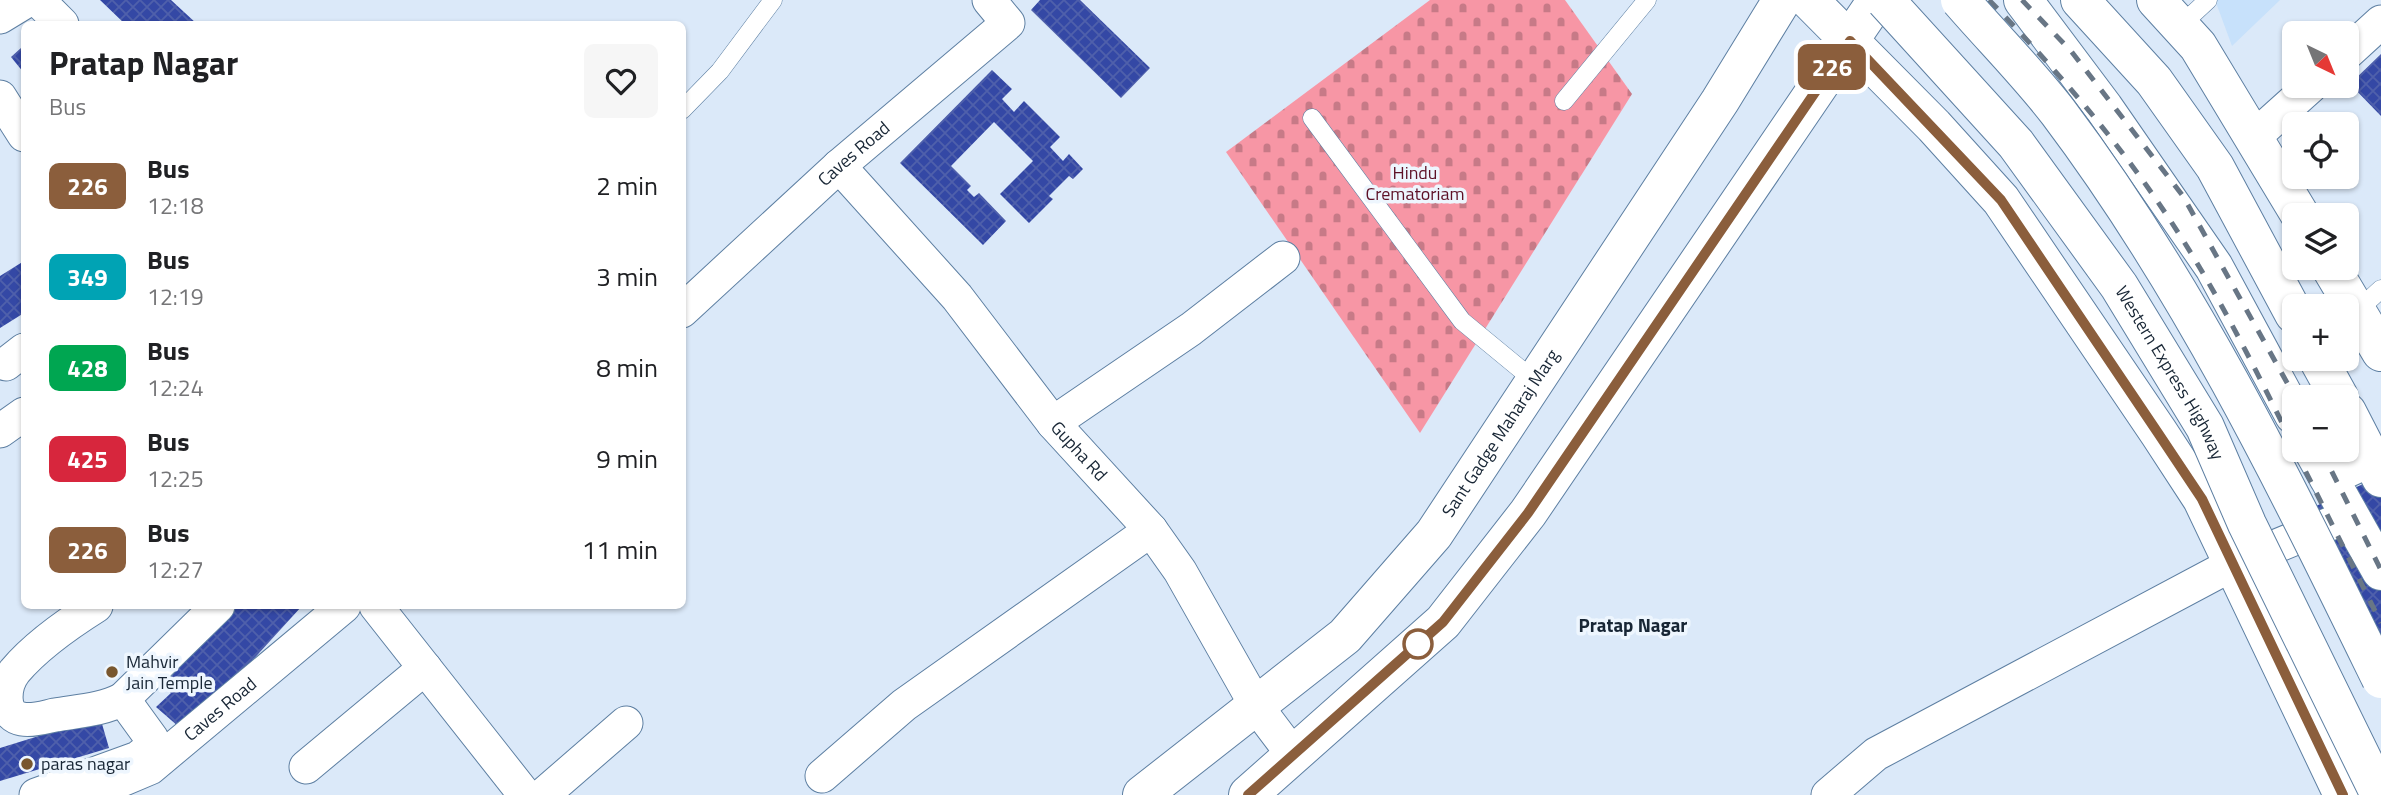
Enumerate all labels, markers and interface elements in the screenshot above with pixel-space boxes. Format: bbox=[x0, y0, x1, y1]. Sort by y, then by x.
north arrow bbox=[2282, 21, 2359, 98]
map controls bbox=[2282, 21, 2359, 462]
text: Pratap Nagar bbox=[49, 38, 238, 88]
button: heart bbox=[584, 44, 658, 118]
line badge: 226 bbox=[1792, 44, 1872, 90]
text: 226 bbox=[1812, 49, 1852, 85]
text: Bus bbox=[49, 89, 86, 124]
button: locate bbox=[2282, 112, 2359, 189]
street label: Caves Road bbox=[811, 115, 896, 192]
text: Bus bbox=[147, 149, 189, 188]
park label: Hindu Crematoriam bbox=[1366, 159, 1464, 207]
text: 2 min bbox=[596, 166, 658, 205]
text: 226 bbox=[67, 168, 108, 204]
text: 12:18 bbox=[147, 188, 204, 223]
button: layers bbox=[2282, 203, 2359, 280]
text: Bus bbox=[147, 240, 189, 279]
text: 3 min bbox=[596, 257, 658, 296]
text: 349 bbox=[67, 259, 108, 295]
text: 12:19 bbox=[147, 279, 204, 314]
street label: Western Express Highway bbox=[2109, 280, 2232, 464]
button: + bbox=[2282, 294, 2359, 371]
text: Bus bbox=[147, 331, 189, 370]
street label: Sant Gadge Maharaj Marg bbox=[1435, 344, 1565, 522]
text: 8 min bbox=[596, 348, 658, 387]
text: 428 bbox=[67, 350, 108, 386]
text: 12:24 bbox=[147, 370, 204, 405]
button: − bbox=[2282, 385, 2359, 462]
street label: Gupha Rd bbox=[1045, 415, 1114, 487]
text: Bus bbox=[147, 422, 189, 461]
text: 9 min bbox=[596, 439, 658, 478]
text: 425 bbox=[67, 441, 108, 477]
text: 12:25 bbox=[147, 461, 204, 496]
text: Bus bbox=[147, 513, 189, 552]
text: 11 min bbox=[582, 530, 658, 569]
text: 226 bbox=[67, 532, 108, 568]
text: 12:27 bbox=[147, 552, 204, 587]
district label: Pratap Nagar bbox=[1579, 610, 1687, 639]
unlabelled marker bbox=[1403, 629, 1433, 659]
place label: Mahvir Jain Temple bbox=[126, 648, 213, 696]
marker: Mahvir Jain Temple bbox=[104, 664, 120, 680]
street label: Caves Road bbox=[178, 670, 262, 747]
place label: paras nagar bbox=[41, 750, 130, 777]
marker: paras nagar bbox=[19, 756, 35, 772]

